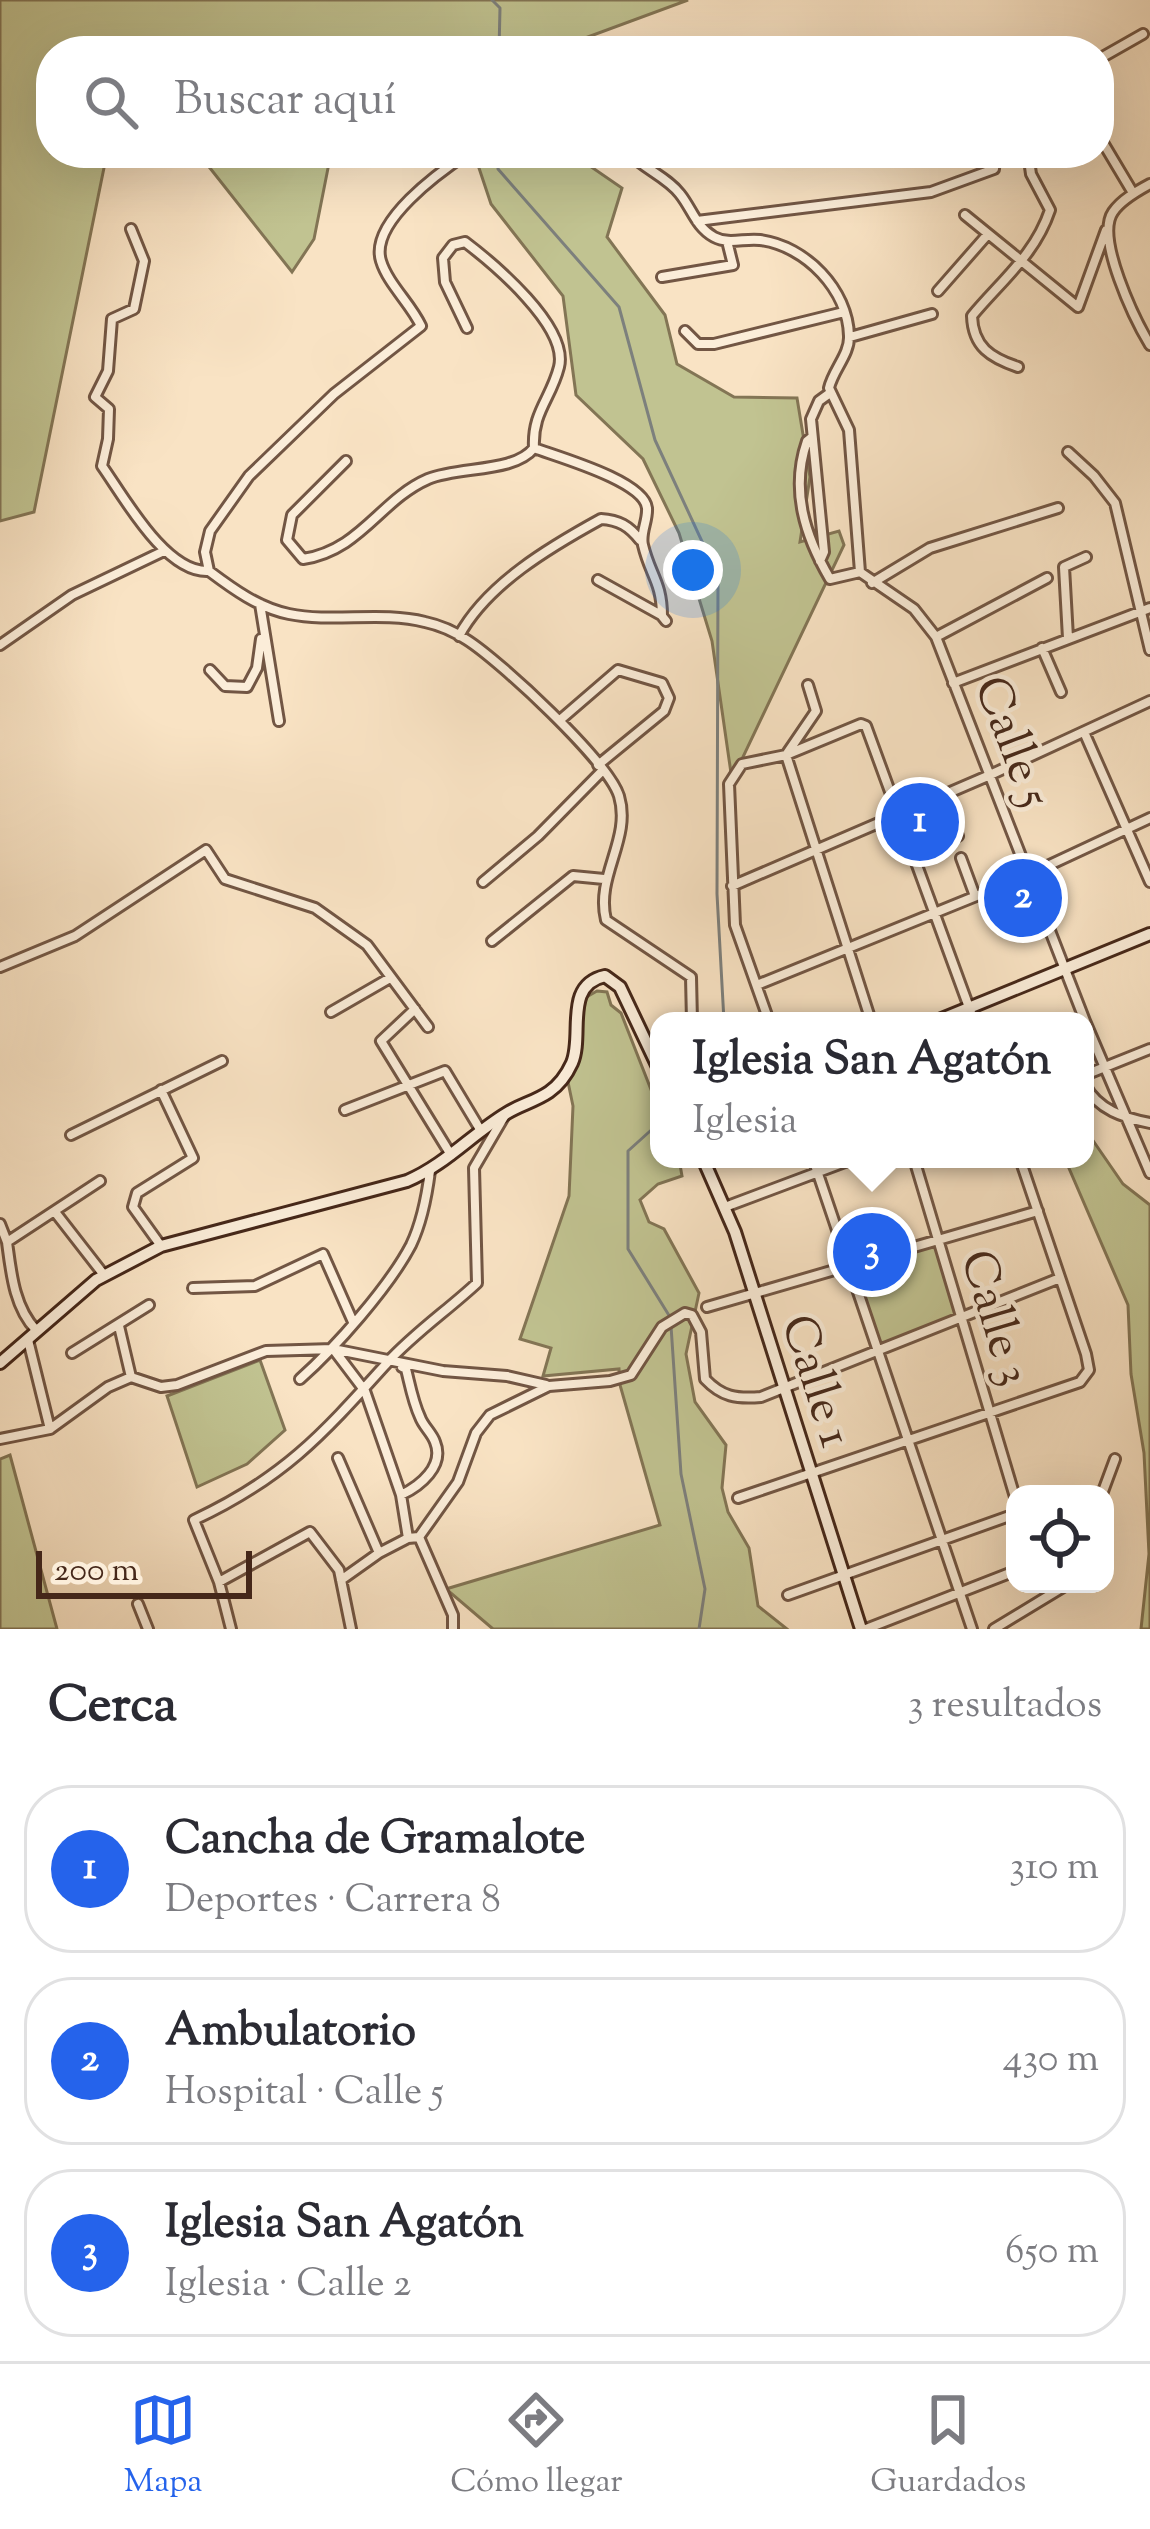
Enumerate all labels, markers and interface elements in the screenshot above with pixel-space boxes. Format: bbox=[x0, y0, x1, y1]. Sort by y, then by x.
search box bbox=[36, 36, 1114, 168]
icon: search bbox=[78, 69, 144, 135]
text: Buscar aquí bbox=[174, 70, 396, 135]
your location bbox=[663, 540, 723, 600]
street label: Calle 5 bbox=[953, 667, 1066, 819]
pin: 1 bbox=[881, 777, 959, 867]
pin: 2 bbox=[984, 853, 1062, 943]
popup bbox=[650, 1012, 1094, 1168]
text: Iglesia San Agatón bbox=[693, 1030, 1051, 1095]
text: Iglesia bbox=[693, 1095, 797, 1151]
pin: 3 bbox=[833, 1207, 911, 1297]
street label: Calle 3 bbox=[940, 1242, 1046, 1395]
street label: Calle 1 bbox=[760, 1307, 867, 1457]
map controls bbox=[1006, 1485, 1114, 1593]
button: locate bbox=[1006, 1485, 1114, 1593]
scale bar bbox=[36, 1545, 252, 1598]
text: 200 m bbox=[54, 1548, 139, 1596]
text: Cerca bbox=[48, 1671, 177, 1744]
text: 3 resultados bbox=[908, 1679, 1102, 1735]
text: Cancha de Gramalote bbox=[165, 1809, 585, 1874]
text: 1 bbox=[83, 1841, 97, 1897]
text: 310 m bbox=[1009, 1841, 1099, 1897]
text: Deportes · Carrera 8 bbox=[165, 1874, 501, 1930]
text: Ambulatorio bbox=[165, 2001, 416, 2066]
text: 2 bbox=[81, 2033, 99, 2089]
text: 430 m bbox=[1003, 2033, 1099, 2089]
text: Hospital · Calle 5 bbox=[165, 2066, 444, 2122]
text: Iglesia San Agatón bbox=[165, 2193, 524, 2258]
text: 3 bbox=[82, 2225, 98, 2281]
text: 650 m bbox=[1005, 2225, 1099, 2281]
text: Iglesia · Calle 2 bbox=[165, 2258, 411, 2314]
tab: Mapa bbox=[124, 2387, 203, 2507]
tab: Cómo llegar bbox=[450, 2387, 623, 2507]
tab: Guardados bbox=[870, 2387, 1026, 2507]

